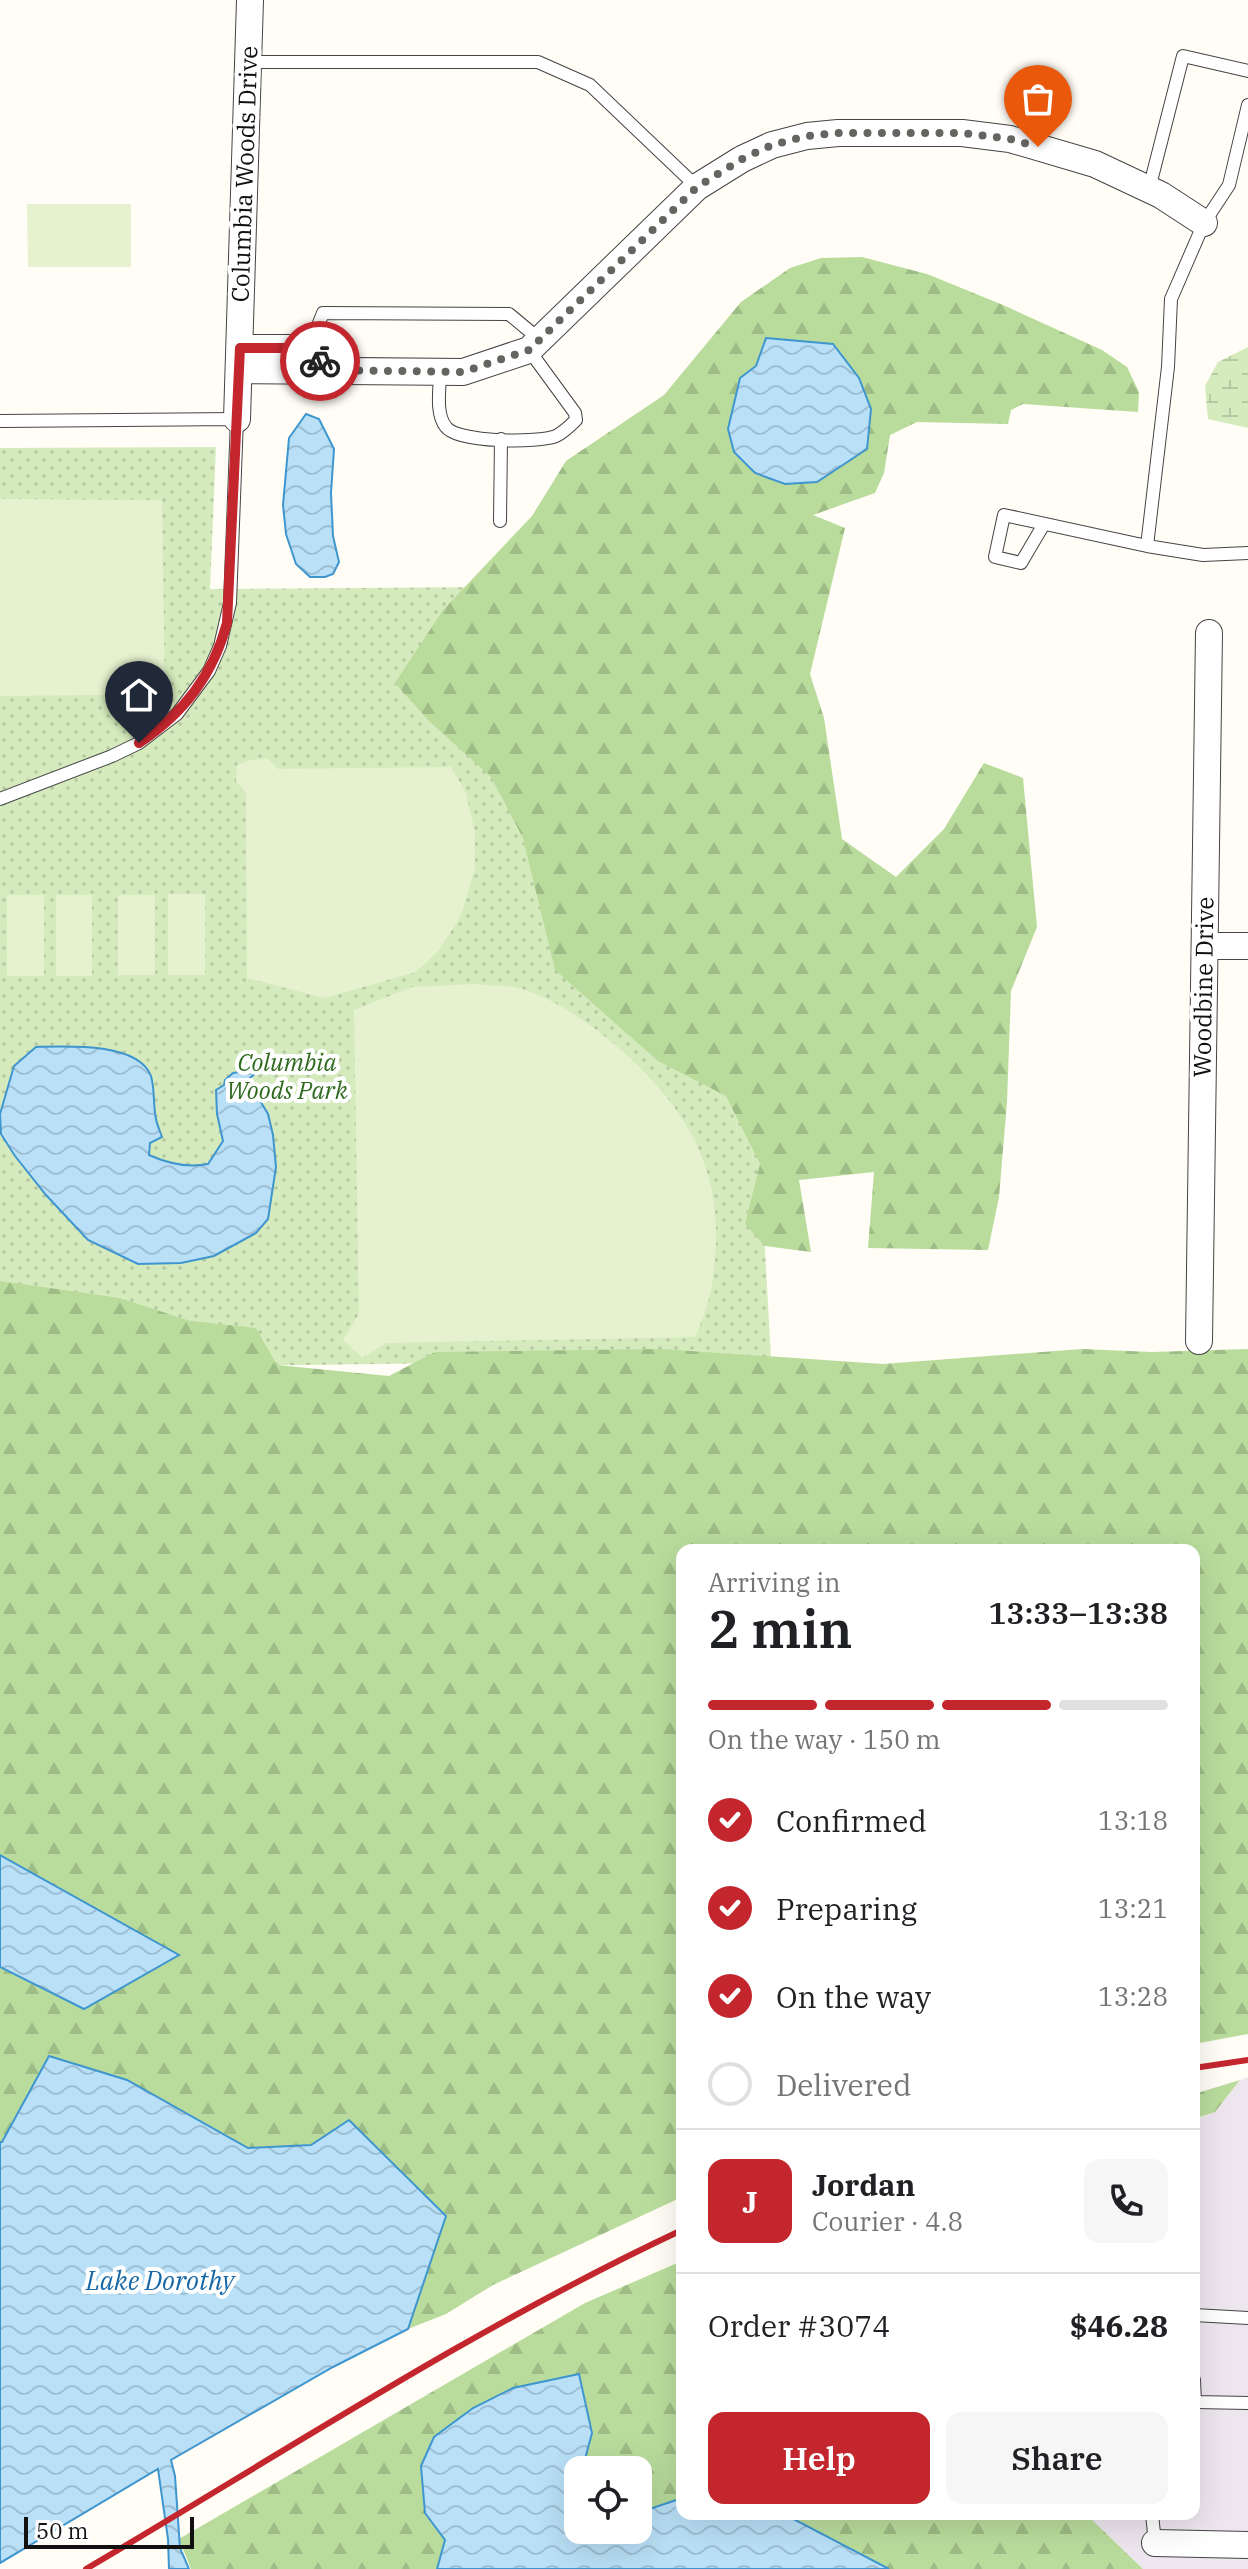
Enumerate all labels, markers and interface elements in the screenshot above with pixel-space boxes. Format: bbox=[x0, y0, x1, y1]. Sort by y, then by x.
street label: Columbia Woods Drive bbox=[224, 45, 264, 303]
pin bbox=[1004, 65, 1072, 147]
icon: bag bbox=[1016, 77, 1060, 121]
courier bbox=[280, 321, 360, 401]
icon: bike bbox=[298, 339, 342, 383]
pin bbox=[105, 661, 173, 743]
icon: home bbox=[117, 673, 161, 717]
street label: Woodbine Drive bbox=[1185, 896, 1221, 1078]
park label: Columbia Woods Park bbox=[226, 1046, 348, 1106]
text: Arriving in bbox=[708, 1565, 841, 1599]
text: 13:33–13:38 bbox=[988, 1593, 1168, 1632]
text: 2 min bbox=[708, 1595, 853, 1662]
text: On the way · 150 m bbox=[708, 1722, 941, 1756]
icon: check bbox=[708, 1798, 752, 1842]
text: Confirmed bbox=[776, 1801, 927, 1840]
text: 13:18 bbox=[1098, 1803, 1168, 1837]
icon: check bbox=[708, 1886, 752, 1930]
text: Preparing bbox=[776, 1889, 917, 1928]
text: 13:21 bbox=[1098, 1891, 1168, 1925]
icon: check bbox=[708, 1974, 752, 2018]
text: On the way bbox=[776, 1977, 931, 2016]
text: 13:28 bbox=[1098, 1979, 1168, 2013]
text: Delivered bbox=[776, 2065, 911, 2104]
button: phone bbox=[1084, 2159, 1168, 2243]
text: Jordan bbox=[812, 2165, 915, 2204]
text: J bbox=[742, 2182, 758, 2221]
text: Courier · 4.8 bbox=[812, 2204, 963, 2238]
water label: Lake Dorothy bbox=[85, 2263, 236, 2297]
text: Order #3074 bbox=[708, 2306, 890, 2345]
text: $46.28 bbox=[1070, 2306, 1168, 2345]
button: Help bbox=[708, 2412, 930, 2504]
button: Share bbox=[946, 2412, 1168, 2504]
map controls bbox=[564, 2456, 652, 2544]
button: locate bbox=[564, 2456, 652, 2544]
scale bar bbox=[24, 2513, 194, 2549]
text: 50 m bbox=[36, 2516, 88, 2545]

